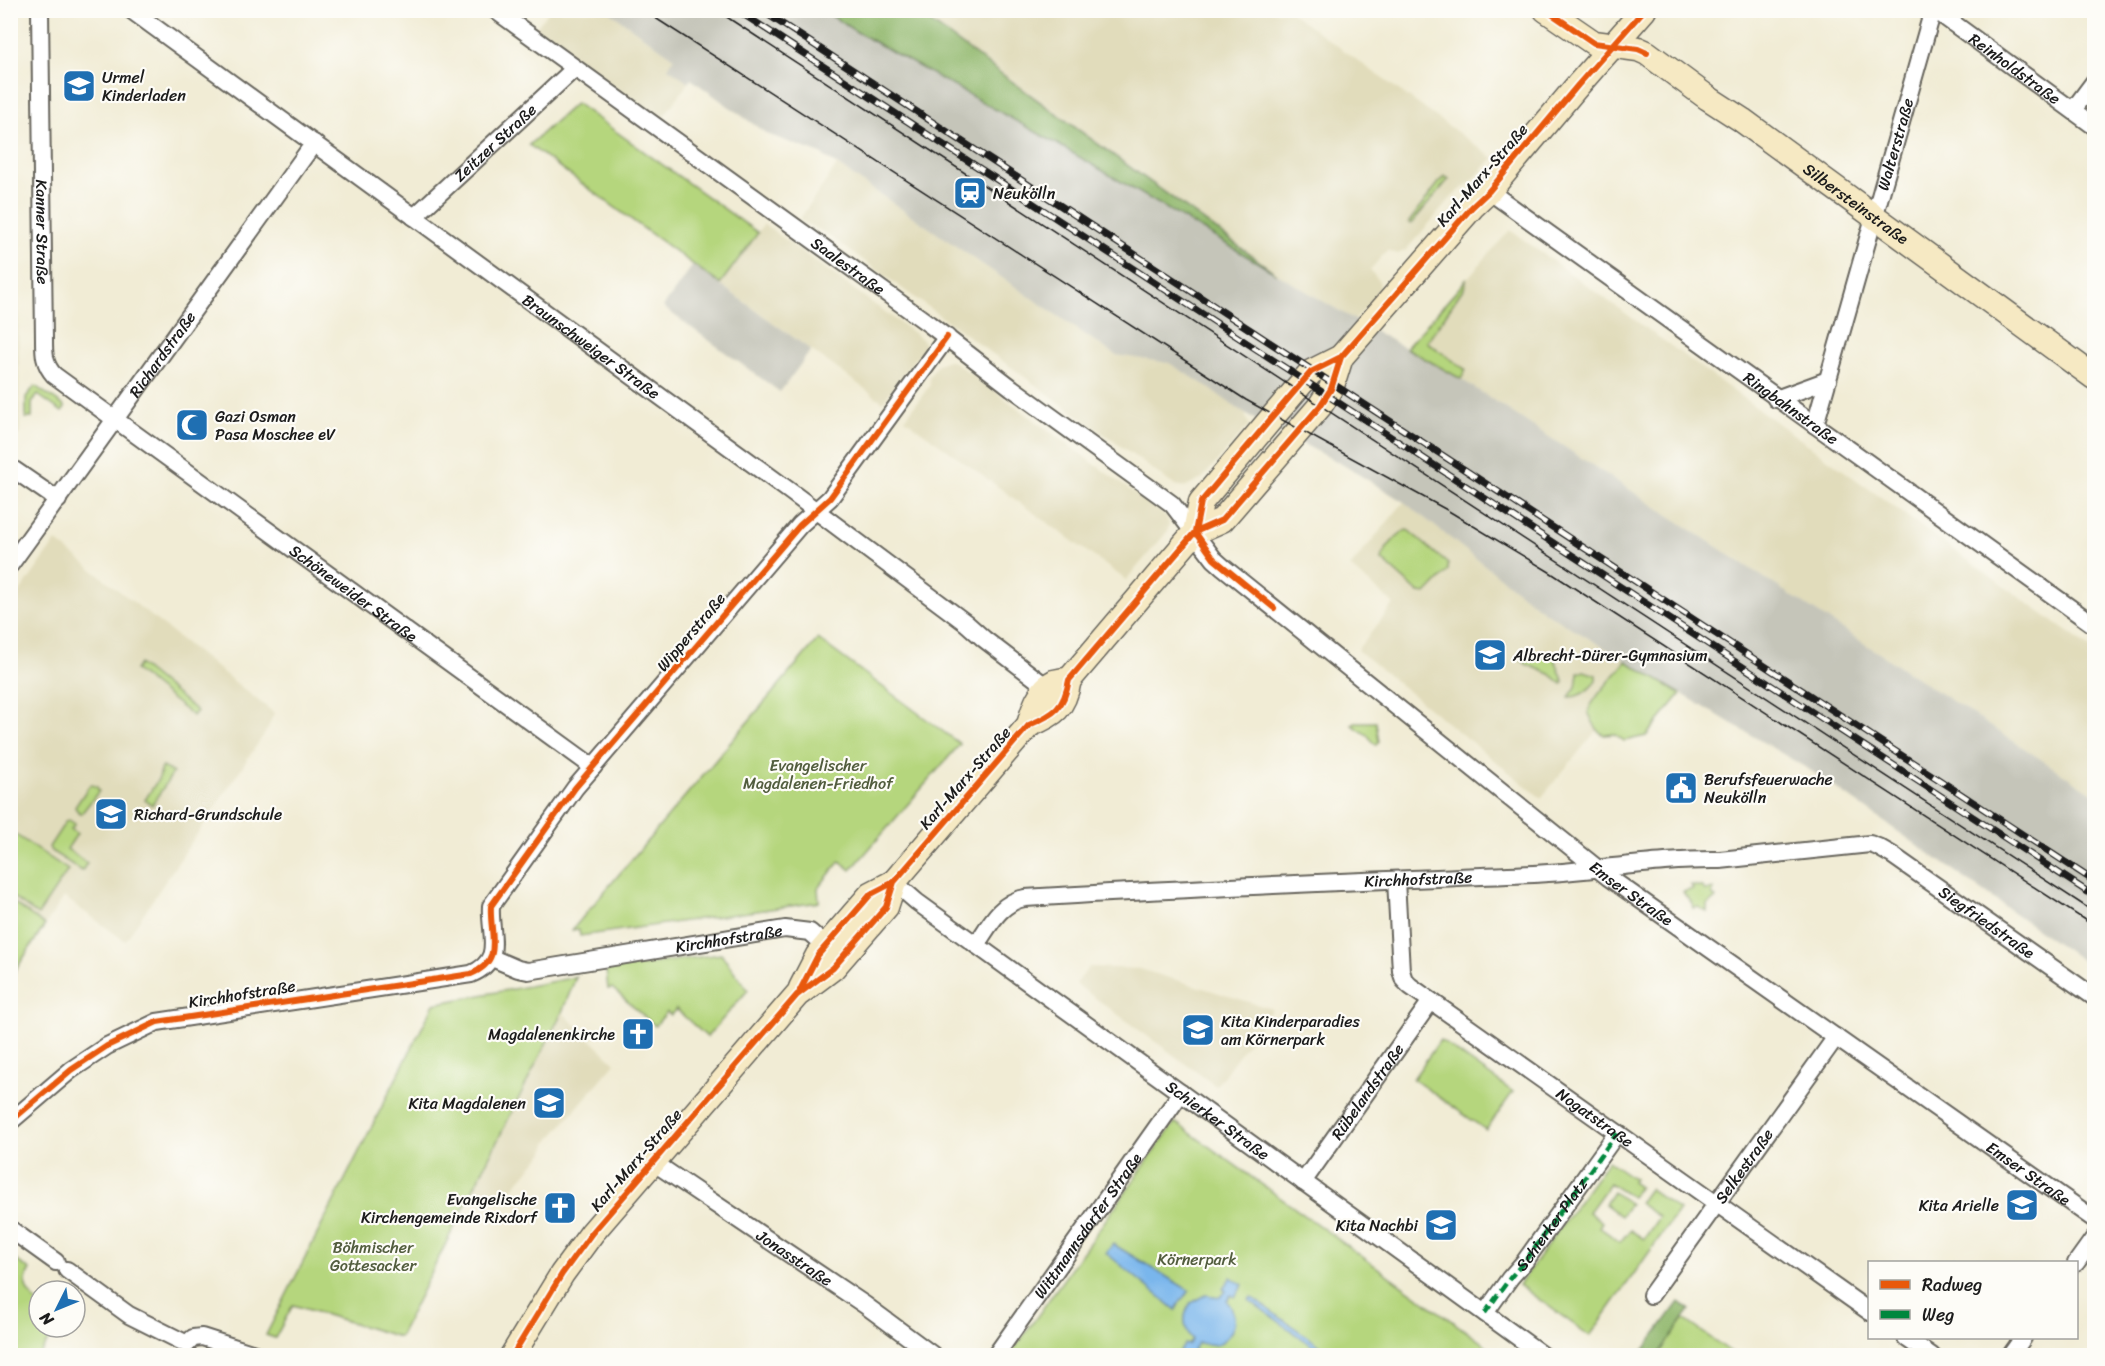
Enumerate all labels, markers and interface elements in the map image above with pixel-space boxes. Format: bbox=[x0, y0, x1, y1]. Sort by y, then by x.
street label: Reinholdstraße bbox=[1963, 25, 2067, 112]
place label: Urmel Kinderladen bbox=[102, 63, 186, 110]
school or university icon: Urmel Kinderladen bbox=[61, 68, 97, 104]
street label: Walterstraße bbox=[1868, 94, 1922, 194]
street label: Zeitzer Straße bbox=[446, 96, 543, 189]
street label: Karl-Marx-Straße bbox=[1429, 117, 1535, 233]
street label: Silbersteinstraße bbox=[1797, 155, 1915, 252]
station icon: Neukölln bbox=[952, 175, 988, 211]
street label: Kanner Straße bbox=[28, 179, 58, 285]
place label: Neukölln bbox=[993, 179, 1056, 208]
street label: Saalestraße bbox=[805, 229, 892, 303]
street label: Braunschweiger Straße bbox=[516, 286, 667, 407]
street label: Richardstraße bbox=[121, 304, 203, 404]
street label: Ringbahnstraße bbox=[1737, 363, 1845, 452]
place label: Gazi Osman Pasa Moschee eV bbox=[215, 402, 336, 449]
mosque icon: Gazi Osman Pasa Moschee eV bbox=[174, 407, 210, 443]
street label: Schöneweider Straße bbox=[283, 536, 424, 650]
street label: Wipperstraße bbox=[649, 586, 733, 678]
school or university icon: Albrecht-Dürer-Gymnasium bbox=[1472, 637, 1508, 673]
place label: Albrecht-Dürer-Gymnasium bbox=[1512, 641, 1707, 670]
street label: Karl-Marx-Straße bbox=[912, 720, 1018, 836]
park label: Evangelischer Magdalenen-Friedhof bbox=[743, 751, 895, 798]
place label: Berufsfeuerwache Neukölln bbox=[1704, 765, 1833, 812]
public building icon: Berufsfeuerwache Neukölln bbox=[1663, 770, 1699, 806]
school or university icon: Richard-Grundschule bbox=[93, 796, 129, 832]
place label: Richard-Grundschule bbox=[134, 800, 282, 829]
street label: Emser Straße bbox=[1583, 853, 1680, 934]
street label: Kirchhofstraße bbox=[1364, 862, 1473, 895]
street label: Siegfriedstraße bbox=[1933, 878, 2042, 966]
street label: Kirchhofstraße bbox=[673, 915, 785, 961]
street label: Kirchhofstraße bbox=[186, 971, 298, 1017]
place label: Kita Kinderparadies am Körnerpark bbox=[1221, 1007, 1360, 1054]
school or university icon: Kita Kinderparadies am Körnerpark bbox=[1180, 1012, 1216, 1048]
church icon: Magdalenenkirche bbox=[620, 1016, 656, 1052]
place label: Magdalenenkirche bbox=[488, 1020, 615, 1049]
street label: Rübelandstraße bbox=[1323, 1037, 1411, 1146]
street label: Schierker Straße bbox=[1160, 1072, 1276, 1168]
street label: Nogatstraße bbox=[1550, 1079, 1640, 1155]
school or university icon: Kita Magdalenen bbox=[531, 1085, 567, 1121]
place label: Kita Magdalenen bbox=[409, 1089, 526, 1118]
street label: Karl-Marx-Straße bbox=[583, 1102, 689, 1218]
street label: Selkestraße bbox=[1707, 1122, 1781, 1210]
street label: Emser Straße bbox=[1980, 1133, 2077, 1213]
street label: Wittmannsdorfer Straße bbox=[1025, 1146, 1150, 1305]
street label: Schierker Platz bbox=[1508, 1171, 1595, 1278]
place label: Evangelische Kirchengemeinde Rixdorf bbox=[361, 1185, 539, 1232]
school or university icon: Kita Arielle bbox=[2004, 1187, 2040, 1223]
church icon: Evangelische Kirchengemeinde Rixdorf bbox=[542, 1190, 578, 1226]
place label: Kita Arielle bbox=[1919, 1191, 1999, 1220]
school or university icon: Kita Nachbi bbox=[1423, 1207, 1459, 1243]
place label: Kita Nachbi bbox=[1336, 1211, 1419, 1240]
street label: Jonasstraße bbox=[750, 1221, 839, 1294]
park label: Böhmischer Gottesacker bbox=[330, 1233, 418, 1280]
park label: Körnerpark bbox=[1157, 1245, 1237, 1274]
legend bbox=[1868, 1261, 2078, 1339]
text: Radweg bbox=[1922, 1269, 1982, 1301]
north arrow bbox=[27, 1279, 87, 1339]
text: Weg bbox=[1922, 1299, 1954, 1331]
text: N bbox=[31, 1304, 61, 1334]

